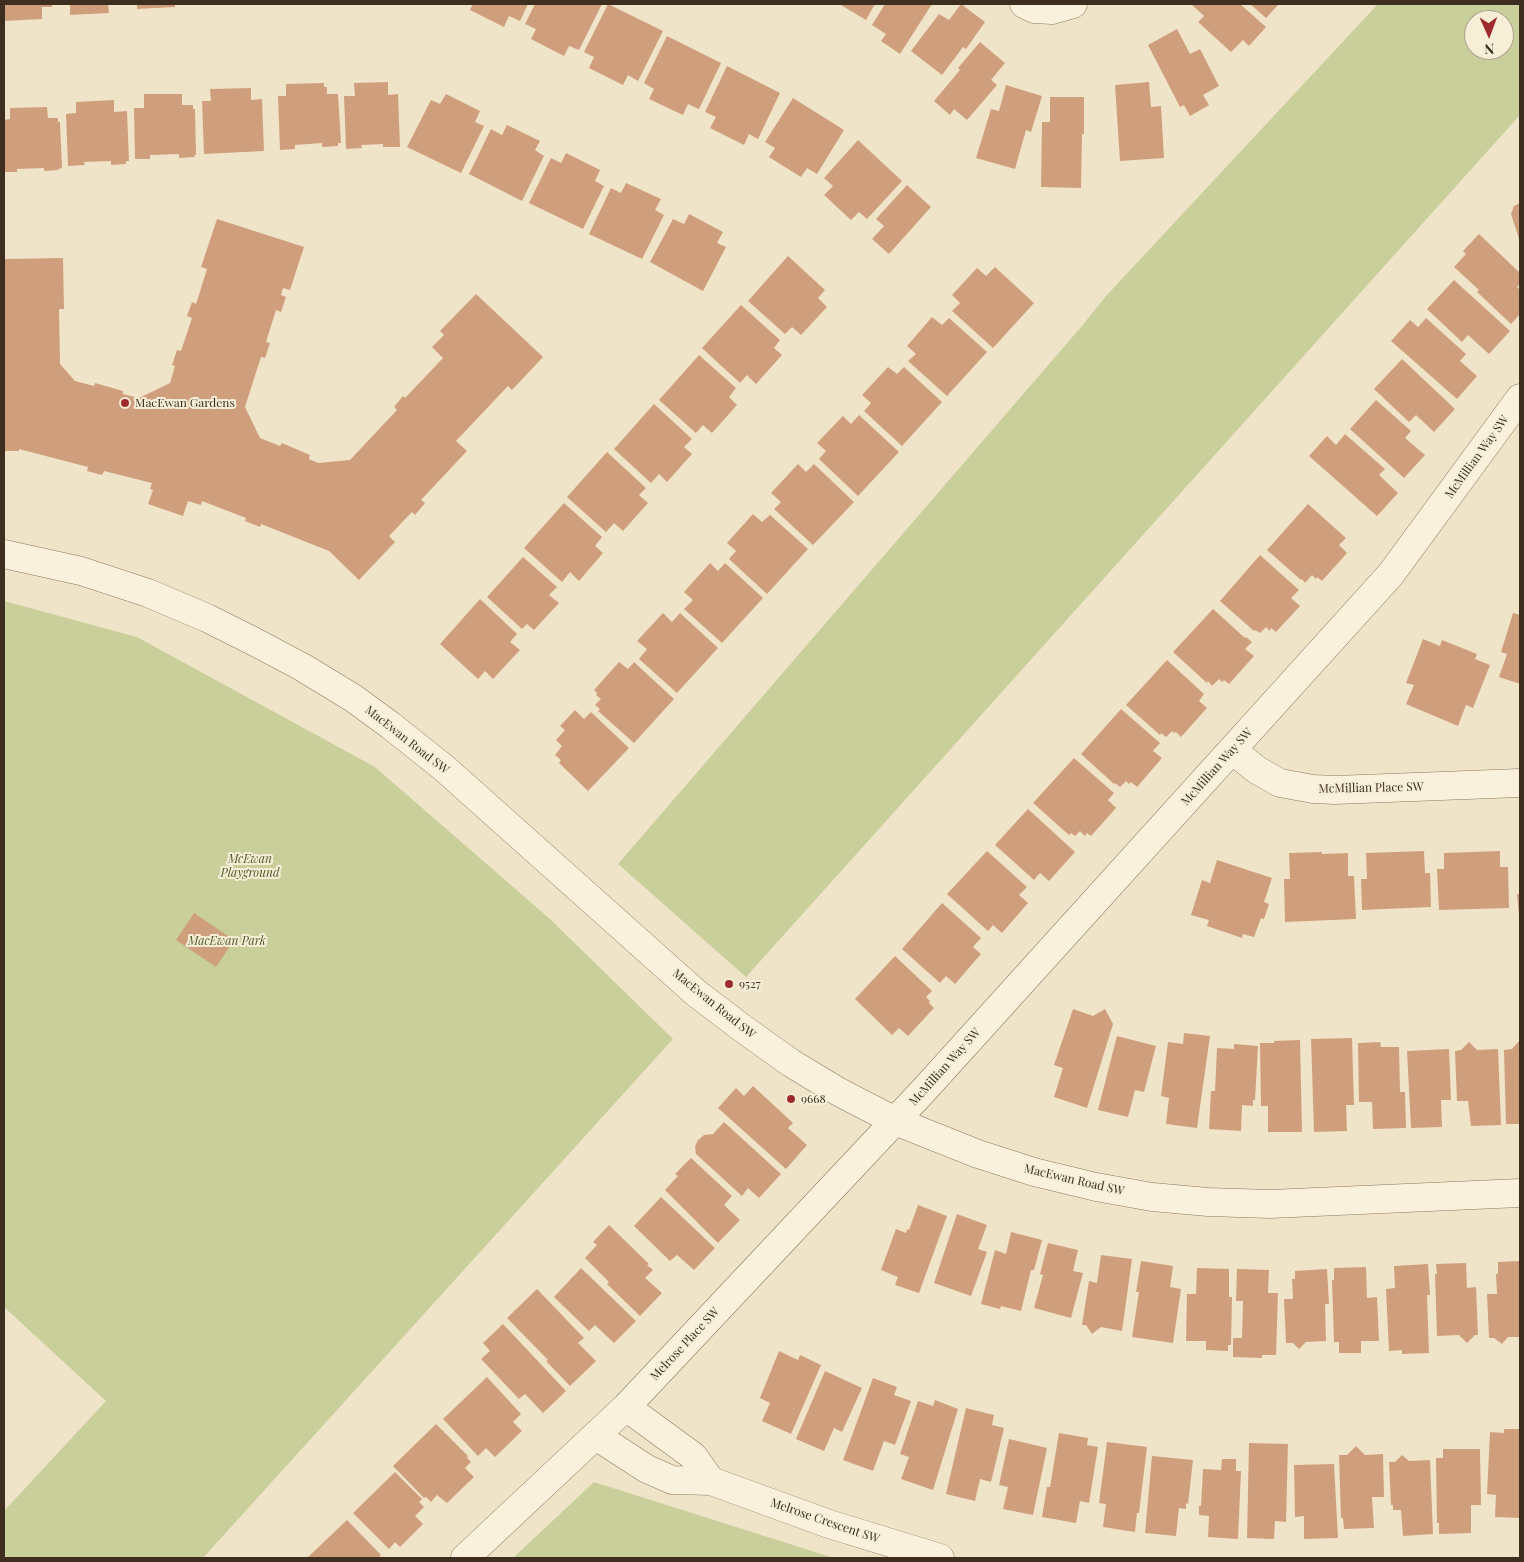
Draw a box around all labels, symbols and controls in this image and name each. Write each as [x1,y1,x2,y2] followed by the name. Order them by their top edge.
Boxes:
[1464,10,1514,60] north arrow
[1484,40,1495,59] text: N
[135,396,235,410] place label: MacEwan Gardens
[119,397,131,409] marker: MacEwan Gardens
[1442,413,1512,501] street label: McMillian Way SW
[362,703,452,777] street label: MacEwan Road SW
[1178,725,1256,809] street label: McMillian Way SW
[1318,780,1424,796] street label: McMillian Place SW
[221,852,279,880] park label: McEwan Playground
[188,934,266,948] park label: MacEwan Park
[670,966,758,1042] street label: MacEwan Road SW
[739,977,761,991] place label: 9527
[723,978,735,990] marker: 9527
[906,1025,984,1109] street label: McMillian Way SW
[801,1092,826,1106] place label: 9668
[785,1093,797,1105] marker: 9668
[1022,1161,1126,1199] street label: MacEwan Road SW
[648,1305,722,1383] street label: Melrose Place SW
[769,1496,881,1546] street label: Melrose Crescent SW

